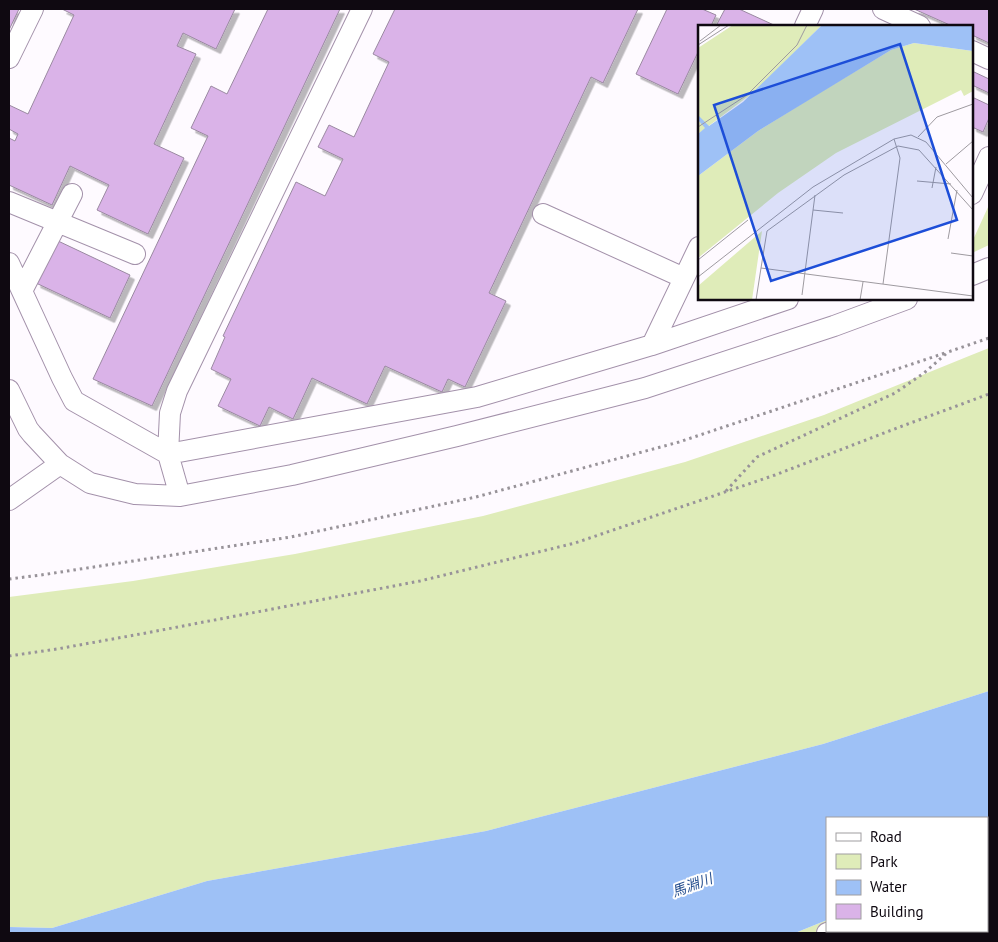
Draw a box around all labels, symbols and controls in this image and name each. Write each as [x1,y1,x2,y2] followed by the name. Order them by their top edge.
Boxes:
[698,25,973,300] inset map
[826,817,988,932] legend
[870,827,902,846] text: Road
[870,852,898,871] text: Park
[669,869,717,901] water label: 馬淵川
[870,877,907,896] text: Water
[870,902,924,921] text: Building

